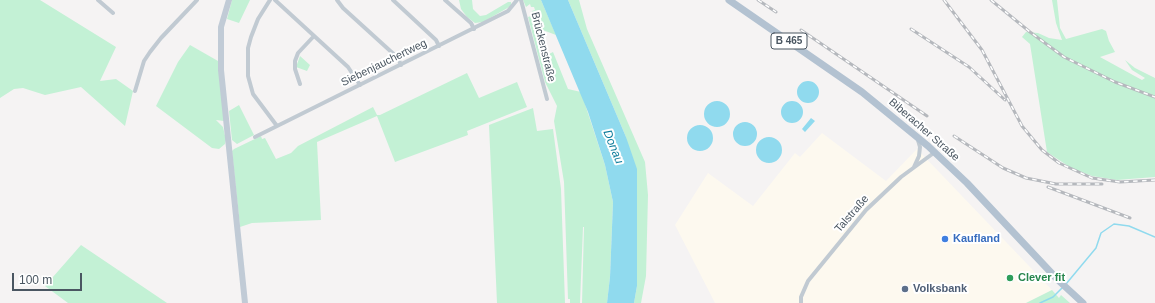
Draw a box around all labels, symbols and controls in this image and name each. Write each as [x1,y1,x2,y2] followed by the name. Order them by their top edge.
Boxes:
[528,11,558,83] street label: Brückenstraße
[771,33,807,49] road number: B 465
[339,37,429,89] street label: Siebenjauchertweg
[886,96,962,164] street label: Biberacher Straße
[600,128,626,166] water label: Donau
[832,193,872,235] street label: Talstraße
[953,232,1000,246] place label: Kaufland
[940,234,950,244] marker: Kaufland
[14,265,84,291] scale bar
[1018,271,1065,285] place label: Clever fit
[19,273,52,287] text: 100 m
[1005,273,1015,283] marker: Clever fit
[913,282,967,296] place label: Volksbank
[900,284,910,294] marker: Volksbank

